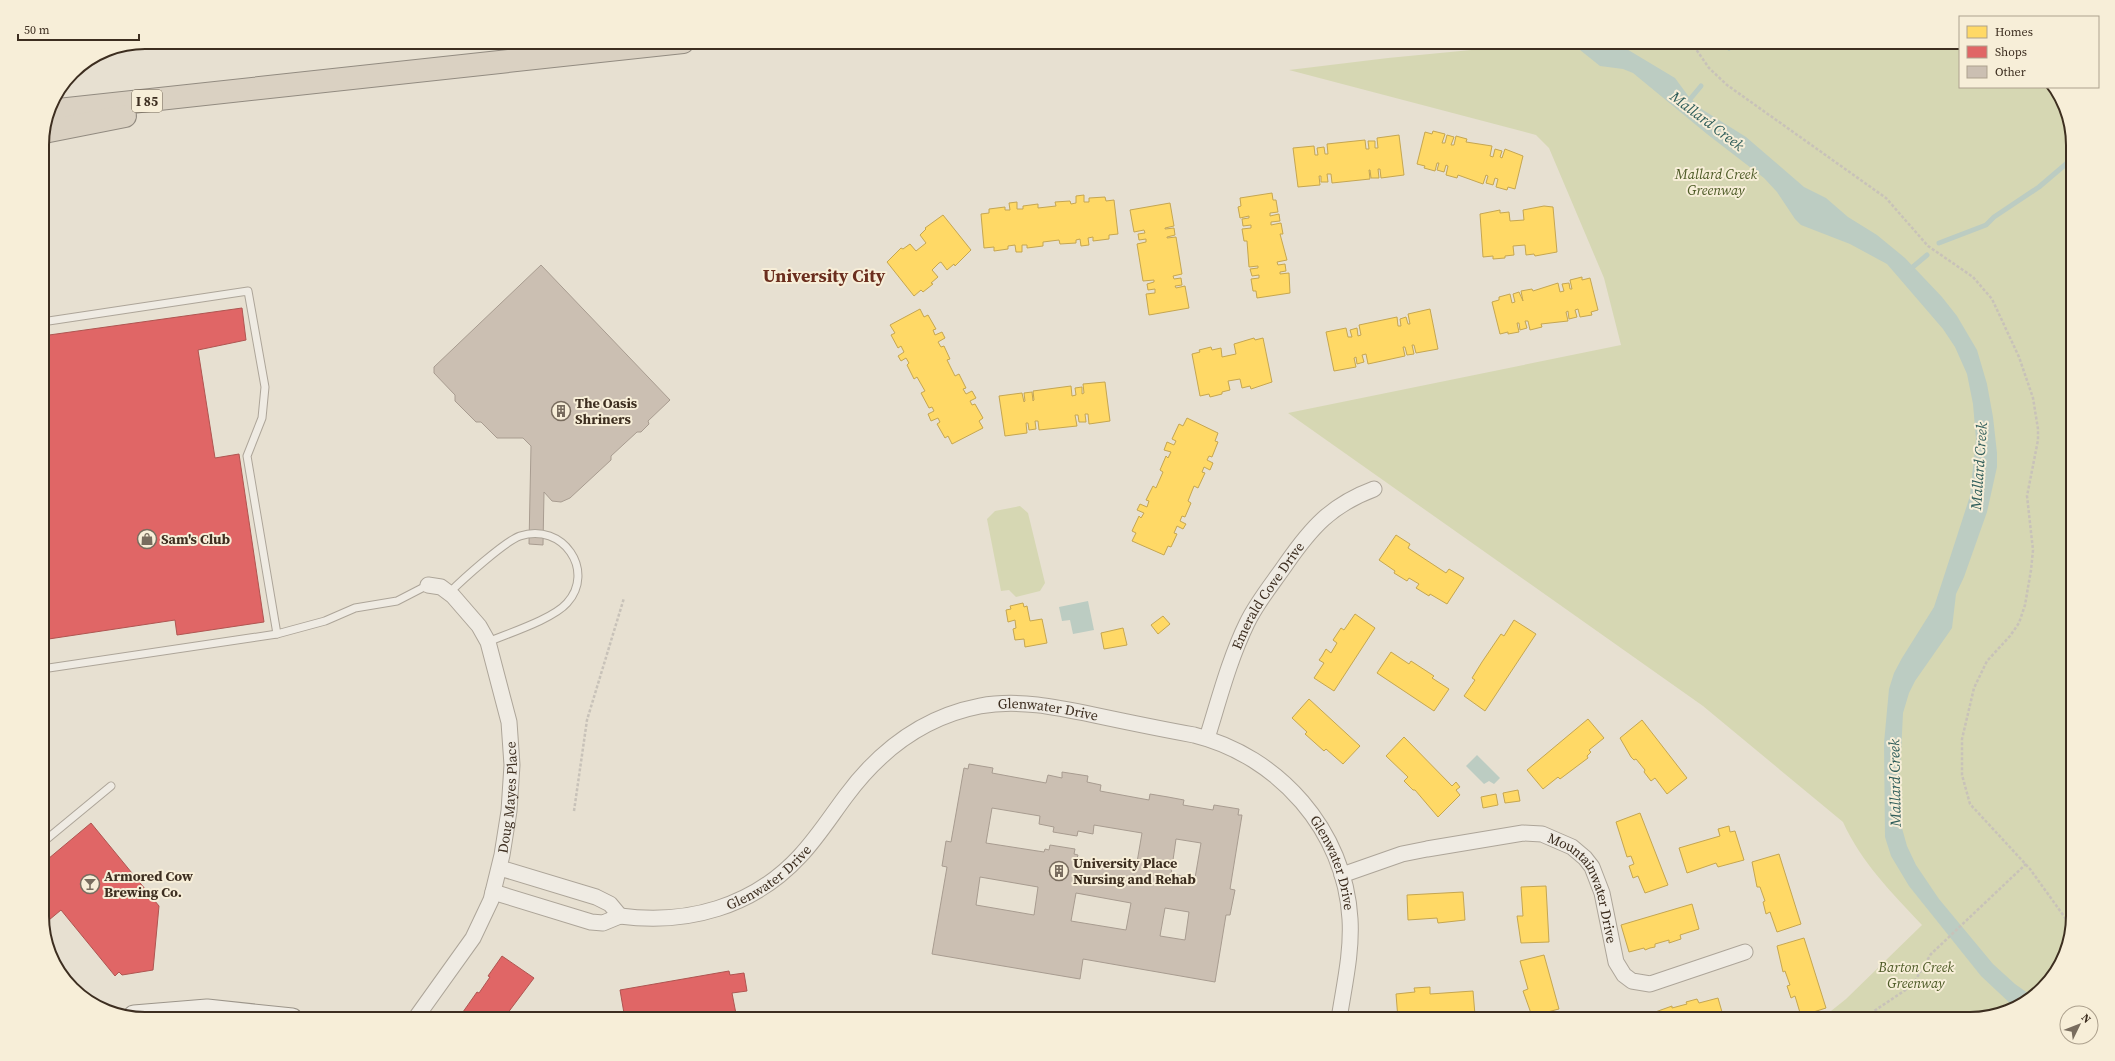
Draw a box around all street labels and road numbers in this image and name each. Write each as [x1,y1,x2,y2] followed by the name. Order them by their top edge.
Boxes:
[132,90,162,112] road number: I 85
[1227,537,1309,652] street label: Emerald Cove Drive
[997,693,1100,726] street label: Glenwater Drive
[492,741,522,855] street label: Doug Mayes Place
[1305,811,1359,912] street label: Glenwater Drive
[1545,828,1622,945] street label: Mountainwater Drive
[723,840,816,915] street label: Glenwater Drive

